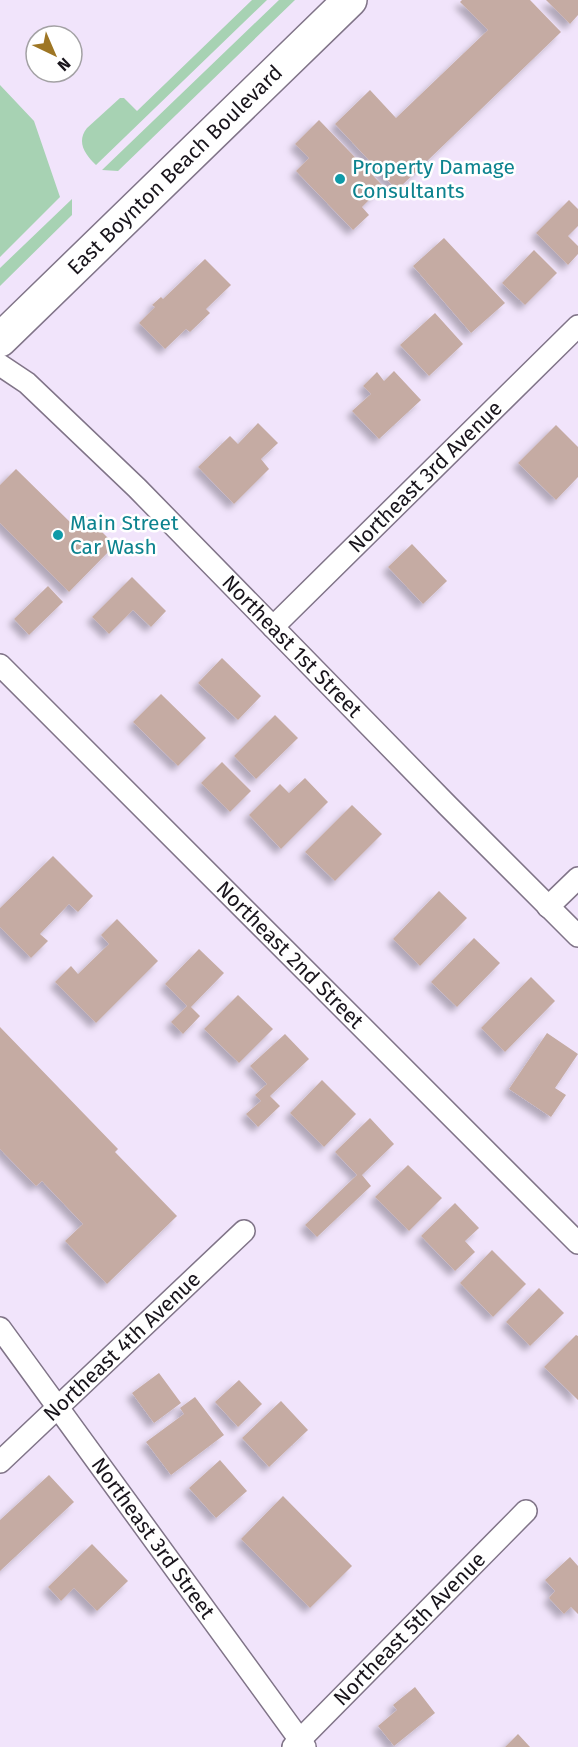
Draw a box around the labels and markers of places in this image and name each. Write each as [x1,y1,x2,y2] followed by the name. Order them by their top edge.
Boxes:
[352,154,515,204] place label: Property Damage Consultants
[333,172,347,186] marker: Property Damage Consultants
[70,510,179,560] place label: Main Street Car Wash
[51,528,65,542] marker: Main Street Car Wash

